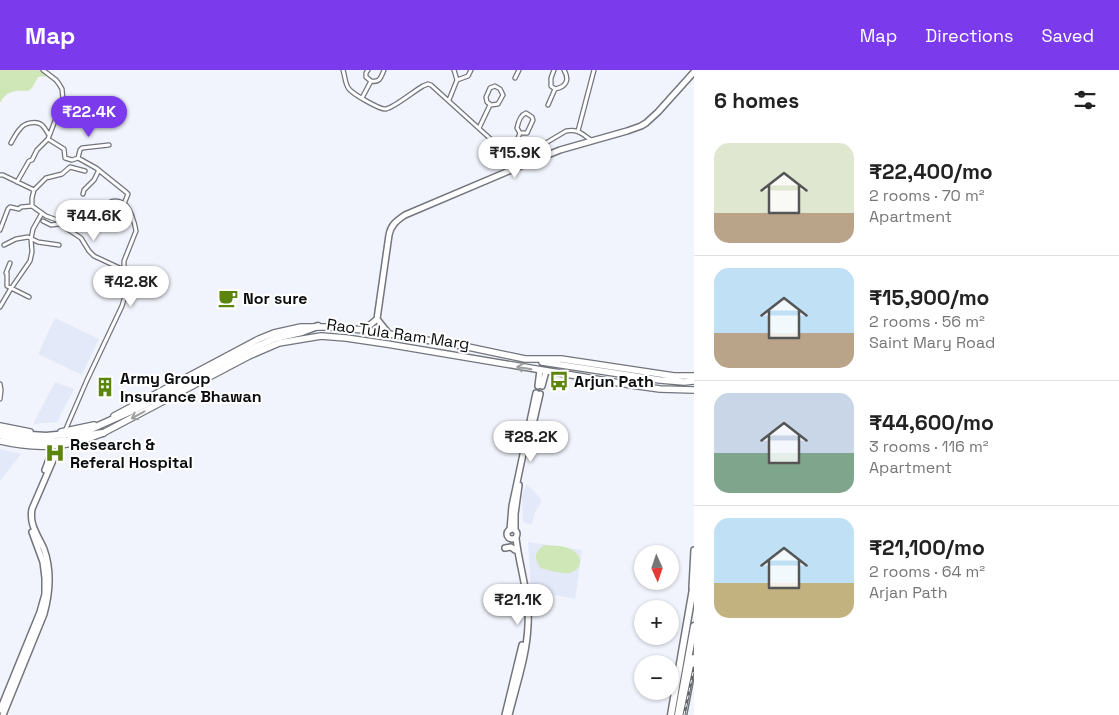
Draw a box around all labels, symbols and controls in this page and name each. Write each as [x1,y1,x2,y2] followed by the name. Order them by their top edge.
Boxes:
[25,20,75,51] text: Map
[860,24,897,47] text: Map
[925,24,1014,47] text: Directions
[1042,24,1094,47] text: Saved
[1071,86,1099,114] icon: filters
[714,87,799,114] text: 6 homes
[48,96,130,138] pin: ₹22.4K
[62,101,116,122] text: ₹22.4K
[474,136,556,179] pin: ₹15.9K
[489,142,541,163] text: ₹15.9K
[869,158,993,185] text: ₹22,400/mo
[754,163,814,223] icon: home
[869,185,985,206] text: 2 rooms · 70 m²
[53,200,135,242] pin: ₹44.6K
[67,205,121,226] text: ₹44.6K
[869,206,952,227] text: Apartment
[90,266,172,308] pin: ₹42.8K
[104,271,158,292] text: ₹42.8K
[869,284,989,311] text: ₹15,900/mo
[217,287,239,309] cafe icon: Nor sure
[243,288,307,309] place label: Nor sure
[754,288,814,348] icon: home
[869,311,985,332] text: 2 rooms · 56 m²
[325,314,471,354] street label: Rao Tula Ram Marg
[869,332,995,353] text: Saint Mary Road
[517,362,533,372] one-way arrow
[120,368,262,407] place label: Army Group Insurance Bhawan
[548,370,570,392] bus stop icon: Arjun Path
[574,371,654,392] place label: Arjun Path
[94,376,116,398] building icon: Army Group Insurance Bhawan
[869,409,994,436] text: ₹44,600/mo
[130,410,145,420] one-way arrow
[754,413,814,473] icon: home
[490,420,572,463] pin: ₹28.2K
[504,426,558,447] text: ₹28.2K
[70,434,193,473] place label: Research & Referal Hospital
[869,436,989,457] text: 3 rooms · 116 m²
[44,442,66,464] hospital icon: Research & Referal Hospital
[869,457,952,478] text: Apartment
[869,534,985,561] text: ₹21,100/mo
[754,538,814,598] icon: home
[634,545,679,590] north arrow
[634,545,679,700] map controls
[869,561,985,582] text: 2 rooms · 64 m²
[869,582,947,603] text: Arjan Path
[477,584,559,626] pin: ₹21.1K
[494,589,542,610] text: ₹21.1K
[634,600,679,645] button: +
[634,655,679,700] button: −

